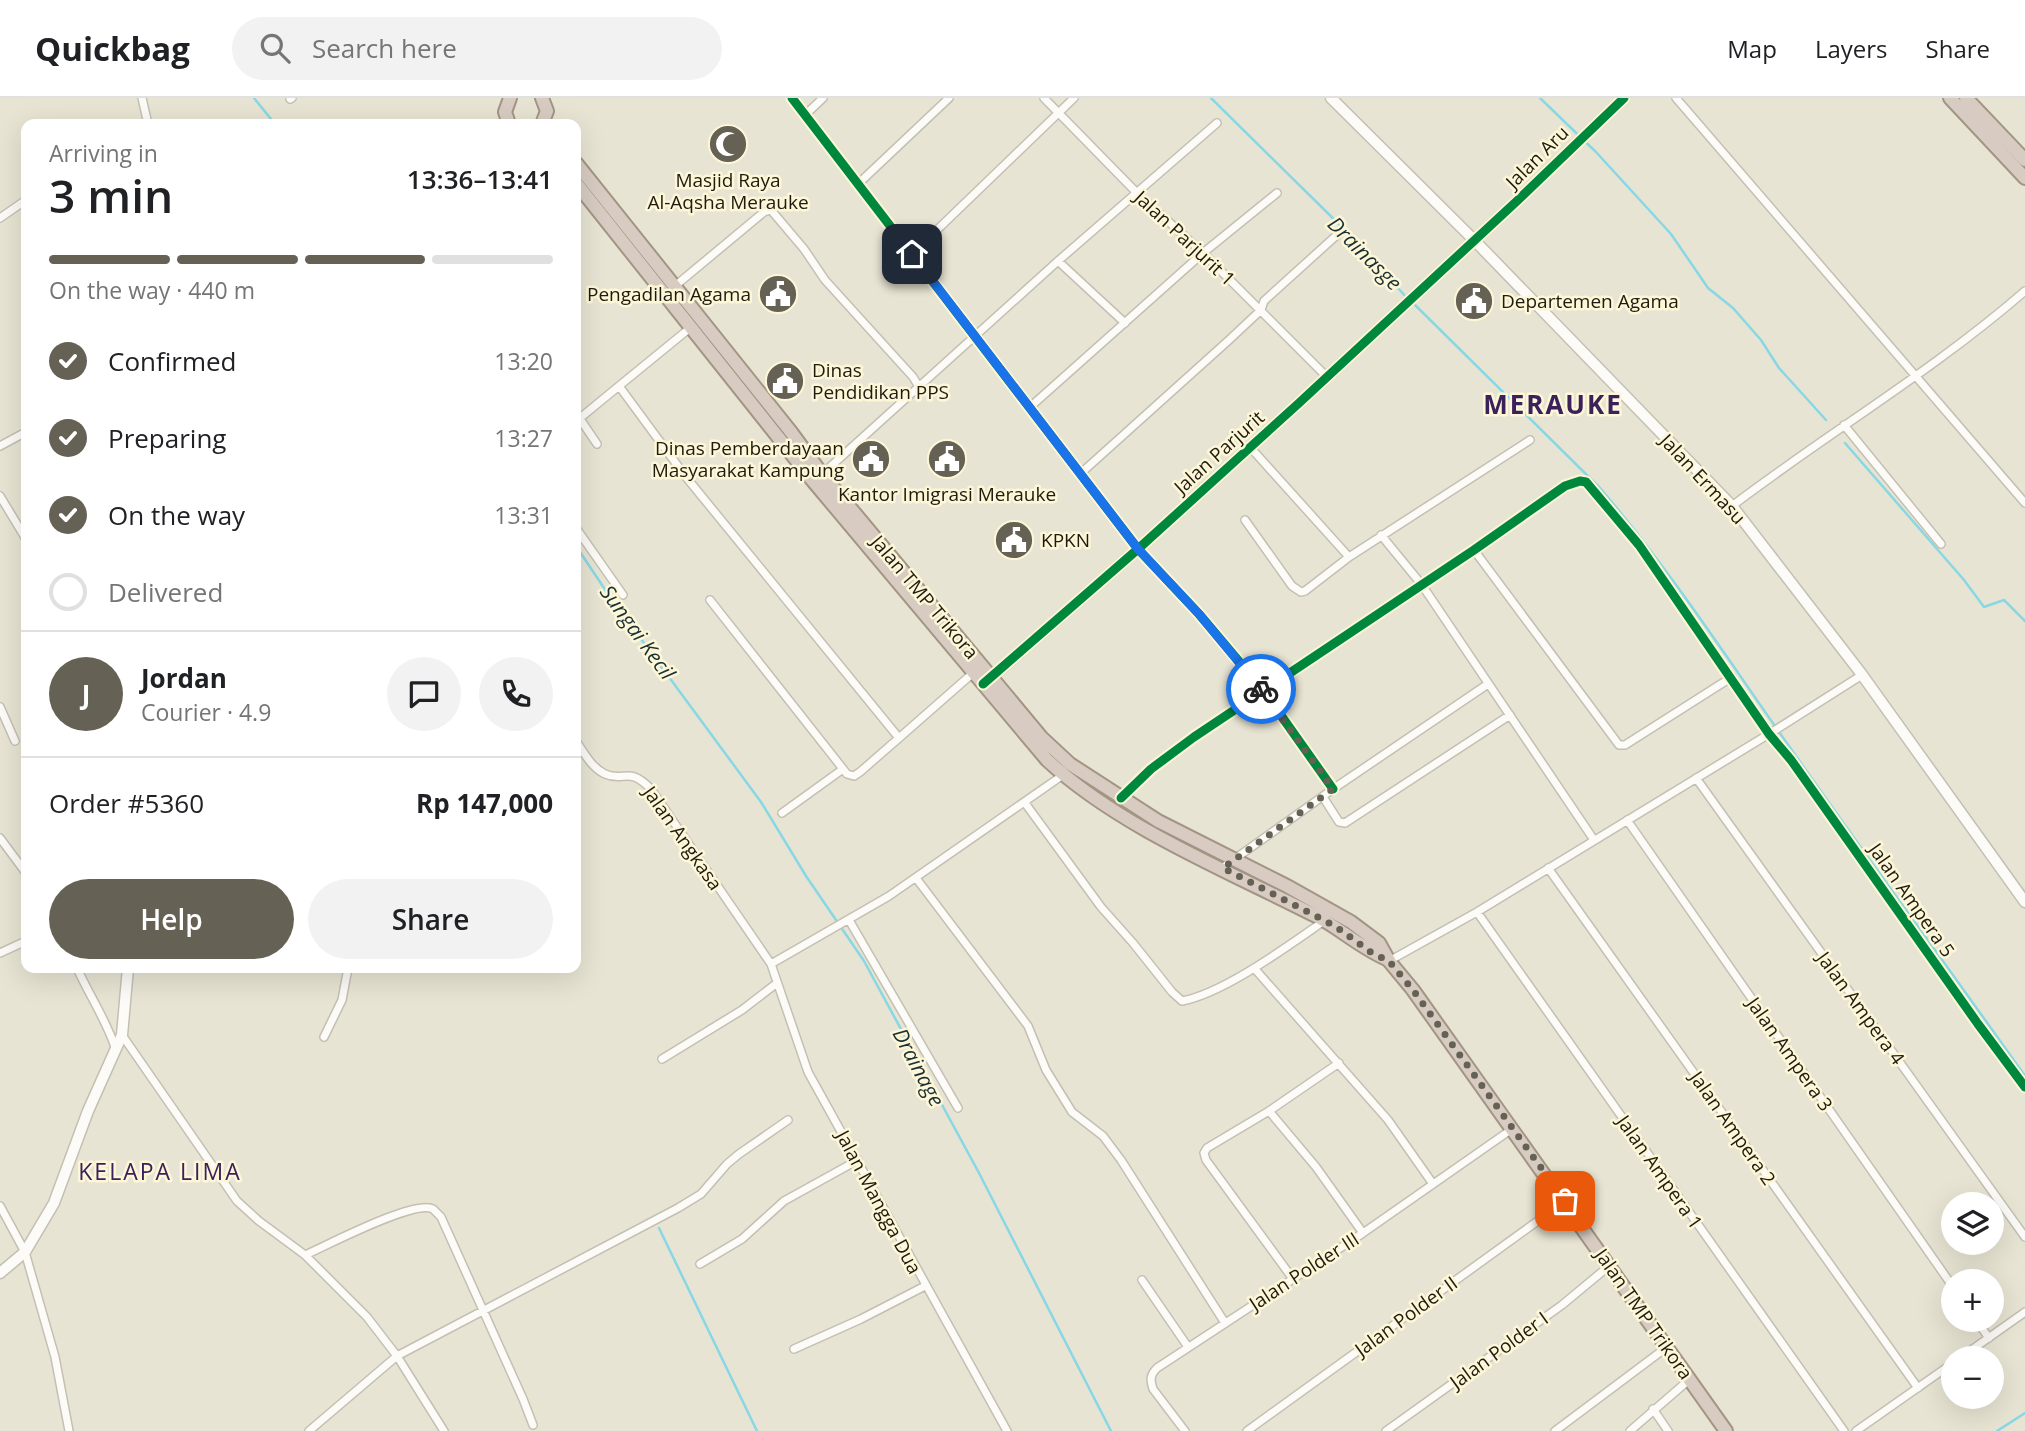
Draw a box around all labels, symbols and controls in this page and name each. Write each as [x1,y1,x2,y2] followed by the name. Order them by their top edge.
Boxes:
[232,17,722,80] search box
[35,26,190,71] text: Quickbag
[256,29,294,67] icon: search
[312,30,457,66] text: Search here
[1727,32,1777,65] text: Map
[1815,32,1888,65] text: Layers
[1926,32,1990,65] text: Share
[1498,120,1574,196] street label: Jalan Aru
[707,123,749,165] mosque icon: Masjid Raya Al-Aqsha Merauke
[49,137,158,169] text: Arriving in
[407,161,553,197] text: 13:36–13:41
[49,164,173,226] text: 3 min
[647,167,809,215] place label: Masjid Raya Al-Aqsha Merauke
[1128,183,1241,291] street label: Jalan Parjurit 1
[1322,210,1408,296] water label: Drainasge
[882,224,942,284] pin
[893,235,931,273] icon: home
[757,273,799,315] public building icon: Pengadilan Agama
[49,274,255,306] text: On the way · 440 m
[1453,280,1495,322] public building icon: Departemen Agama
[587,281,751,307] place label: Pengadilan Agama
[1501,288,1679,314] place label: Departemen Agama
[49,342,87,380] icon: check
[108,343,236,379] text: Confirmed
[494,345,553,377] text: 13:20
[812,357,949,405] place label: Dinas Pendidikan PPS
[764,360,806,402] public building icon: Dinas Pendidikan PPS
[1483,386,1623,422] district label: MERAUKE
[1167,404,1270,501] street label: Jalan Parjurit
[49,419,87,457] icon: check
[108,420,226,456] text: Preparing
[494,422,553,454] text: 13:27
[1653,427,1752,530] street label: Jalan Ermasu
[652,435,844,483] place label: Dinas Pemberdayaan Masyarakat Kampung
[850,438,892,480] public building icon: Dinas Pemberdayaan Masyarakat Kampung
[926,438,968,480] public building icon: Kantor Imigrasi Merauke
[838,481,1056,507] place label: Kantor Imigrasi Merauke
[49,496,87,534] icon: check
[108,497,245,533] text: On the way
[494,499,553,531] text: 13:31
[993,519,1035,561] public building icon: KPKN
[1041,527,1090,553] place label: KPKN
[864,528,985,664] street label: Jalan TMP Trikora
[108,574,223,610] text: Delivered
[594,579,682,686] water label: Sungai Kecil
[1226,654,1296,724] courier
[387,657,461,731] button: chat
[479,657,553,731] button: phone
[141,660,227,696] text: Jordan
[1242,670,1280,708] icon: bike
[82,676,90,712] text: J
[141,696,271,728] text: Courier · 4.9
[636,779,729,895] street label: Jalan Angkasa
[49,785,204,821] text: Order #5360
[416,785,553,821] text: Rp 147,000
[1862,836,1961,962] street label: Jalan Ampera 5
[49,879,294,959] button: Help
[308,879,553,959] button: Share
[1810,945,1911,1070] street label: Jalan Ampera 4
[1740,990,1839,1116] street label: Jalan Ampera 3
[887,1023,951,1111] water label: Drainage
[1683,1064,1782,1190] street label: Jalan Ampera 2
[1610,1108,1709,1234] street label: Jalan Ampera 1
[829,1124,928,1278] street label: Jalan Mangga Dua
[78,1155,242,1187] district label: KELAPA LIMA
[1535,1171,1595,1231] pin
[1546,1182,1584,1220] icon: bag
[1941,1192,2004,1409] map controls
[1941,1192,2004,1255] button: layers
[1242,1226,1364,1317] street label: Jalan Polder III
[1588,1242,1699,1385] street label: Jalan TMP Trikora
[1941,1269,2004,1332] button: +
[1348,1270,1463,1363] street label: Jalan Polder II
[1443,1306,1553,1396] street label: Jalan Polder I
[1941,1346,2004,1409] button: −

